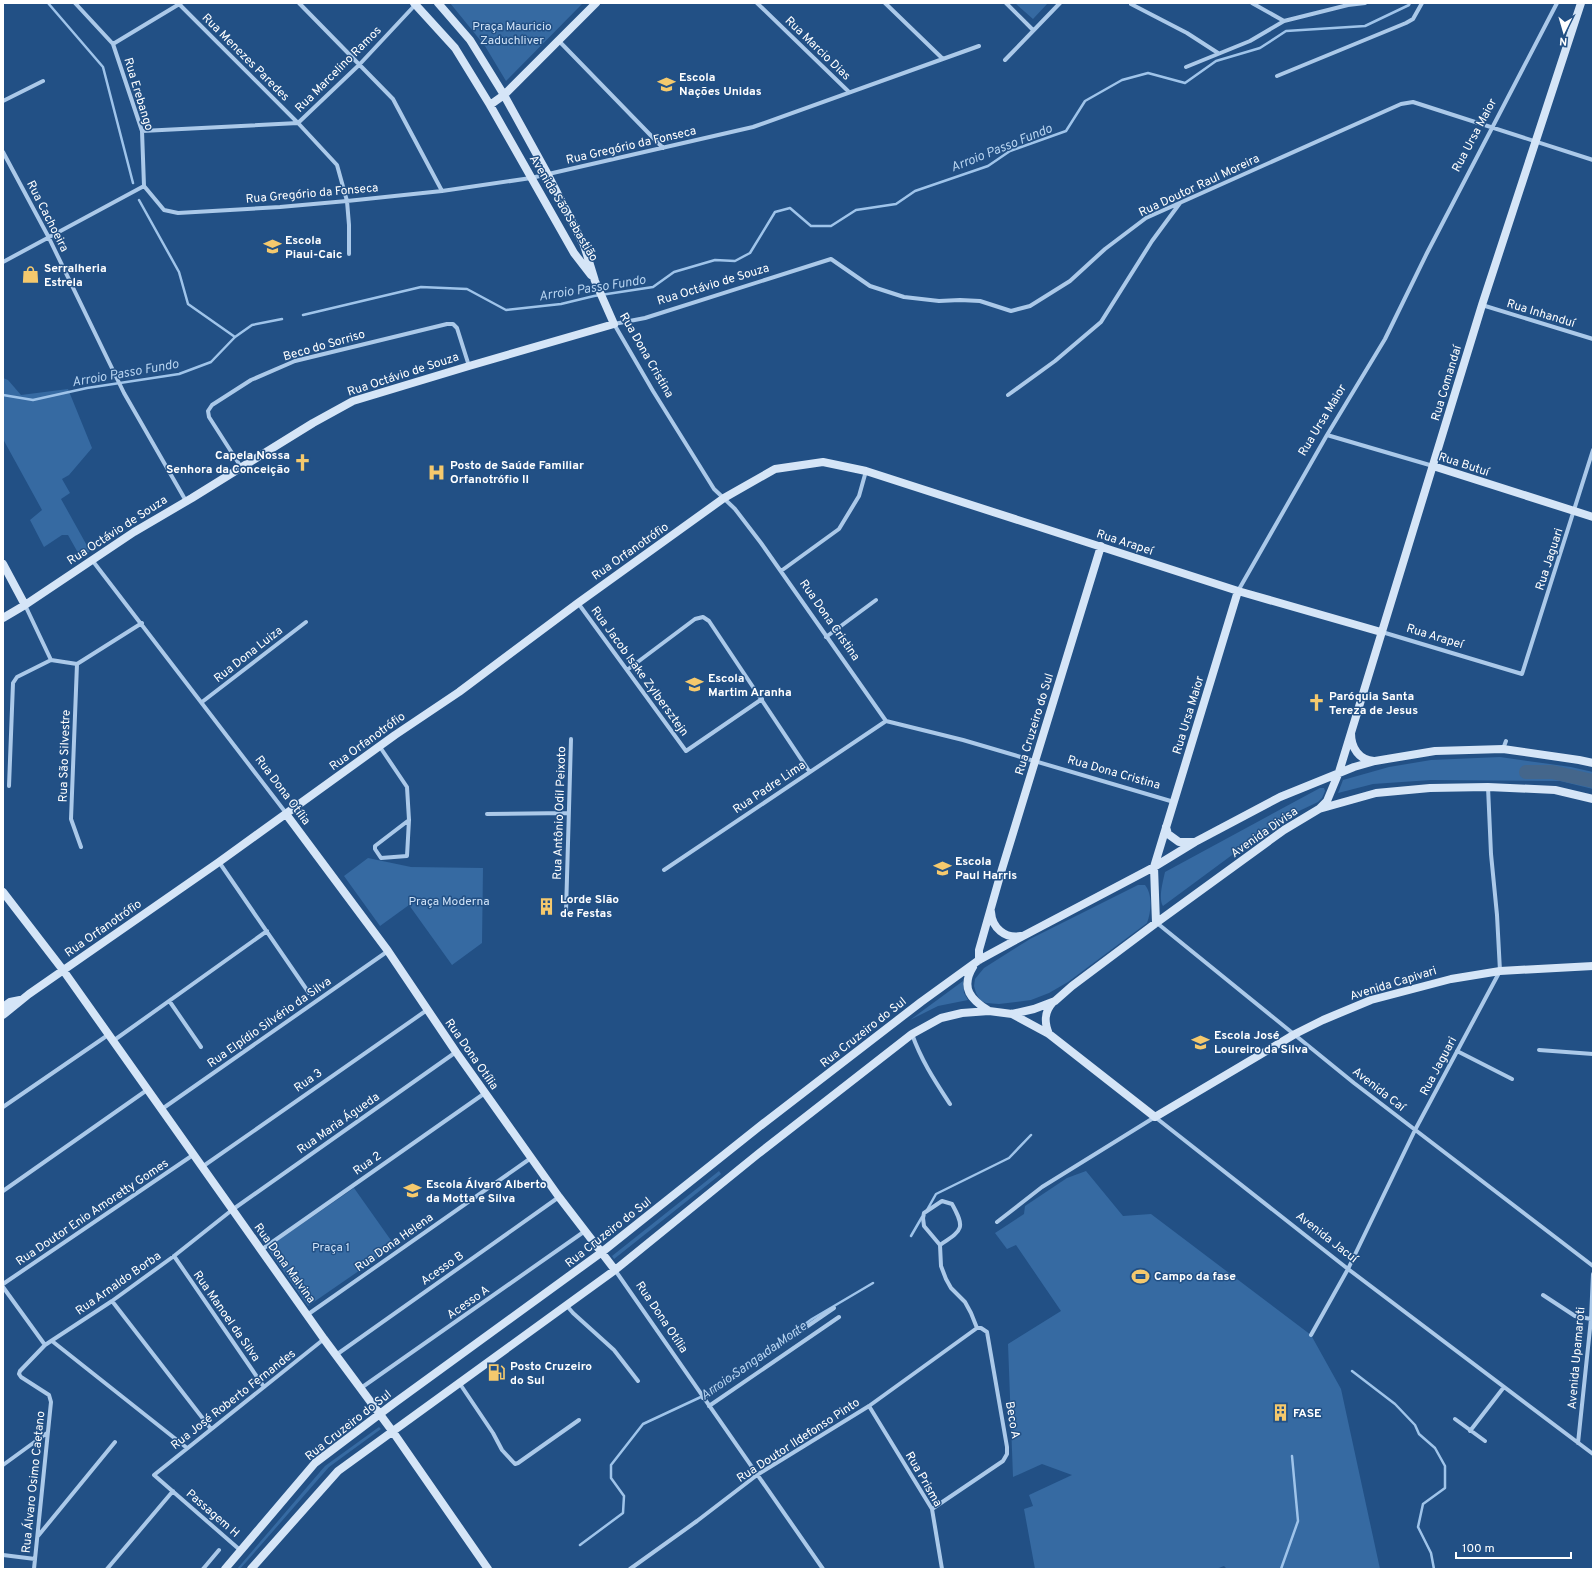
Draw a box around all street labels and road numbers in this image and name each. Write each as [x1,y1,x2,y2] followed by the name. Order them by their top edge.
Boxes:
[198,10,293,105] street label: Rua Menezes Paredes
[781,13,854,84] street label: Rua Marcio Dias
[292,23,385,116] street label: Rua Marcelino Ramos
[119,56,157,133] street label: Rua Erebango
[1449,96,1501,175] street label: Rua Ursa Maior
[565,123,698,169] street label: Rua Gregório da Fonseca
[1136,151,1262,221] street label: Rua Doutor Raul Moreira
[525,152,601,265] street label: Avenida São Sebastião
[22,178,72,255] street label: Rua Cachoeira
[245,180,379,208] street label: Rua Gregório da Fonseca
[655,260,771,310] street label: Rua Octávio de Souza
[1505,296,1578,332] street label: Rua Inhanduí
[615,310,677,401] street label: Rua Dona Cristina
[281,327,367,365] street label: Beco do Sorriso
[1428,343,1466,423] street label: Rua Comandaí
[345,349,461,401] street label: Rua Octávio de Souza
[1295,381,1351,459] street label: Rua Ursa Maior
[1436,449,1492,481] street label: Rua Butuí
[64,492,171,569] street label: Rua Octávio de Souza
[589,519,672,584] street label: Rua Orfanotrófio
[1094,526,1156,560] street label: Rua Arapeí
[1532,526,1568,592] street label: Rua Jaguari
[795,577,863,664] street label: Rua Dona Cristina
[587,603,692,740] street label: Rua Jacob Isake Zylbersztejn
[1404,621,1466,653] street label: Rua Arapeí
[211,623,286,687] street label: Rua Dona Luiza
[1012,671,1058,777] street label: Rua Cruzeiro do Sul
[1169,674,1209,756] street label: Rua Ursa Maior
[55,709,75,803] street label: Rua São Silvestre
[326,709,409,775] street label: Rua Orfanotrófio
[550,746,570,880] street label: Rua Antônio Odil Peixoto
[1065,752,1162,794] street label: Rua Dona Cristina
[251,753,314,829] street label: Rua Dona Otília
[730,758,809,818] street label: Rua Padre Lima
[1228,804,1301,862] street label: Avenida Divisa
[62,896,145,961] street label: Rua Orfanotrófio
[1348,963,1439,1005] street label: Avenida Capivari
[204,974,335,1072] street label: Rua Elpídio Silvério da Silva
[817,994,910,1072] street label: Rua Cruzeiro do Sul
[441,1016,502,1093] street label: Rua Dona Otília
[1417,1034,1461,1099] street label: Rua Jaguari
[1349,1064,1409,1116] street label: Avenida Caí
[291,1065,326,1096] street label: Rua 3
[294,1089,383,1158] street label: Rua Maria Águeda
[350,1148,385,1179] street label: Rua 2
[13,1156,172,1270] street label: Rua Doutor Enio Amoretty Gomes
[562,1194,655,1272] street label: Rua Cruzeiro do Sul
[1292,1209,1361,1268] street label: Avenida Jacuí
[352,1210,437,1276] street label: Rua Dona Helena
[250,1220,319,1307] street label: Rua Dona Malvina
[73,1248,165,1319] street label: Rua Arnaldo Borba
[418,1248,467,1289] street label: Acesso B
[189,1268,263,1365] street label: Rua Manoel da Silva
[631,1279,691,1357] street label: Rua Dona Otília
[444,1282,493,1323] street label: Acesso A
[1565,1306,1589,1410] street label: Avenida Upamaroti
[168,1346,299,1454] street label: Rua José Roberto Fernandes
[302,1387,395,1465] street label: Rua Cruzeiro do Sul
[734,1395,863,1487] street label: Rua Doutor Ildefonso Pinto
[1001,1400,1023,1440] street label: Beco A
[19,1410,49,1554] street label: Rua Álvaro Osimo Caetano
[901,1449,945,1510] street label: Rua Prisma
[182,1486,242,1541] street label: Passagem H

